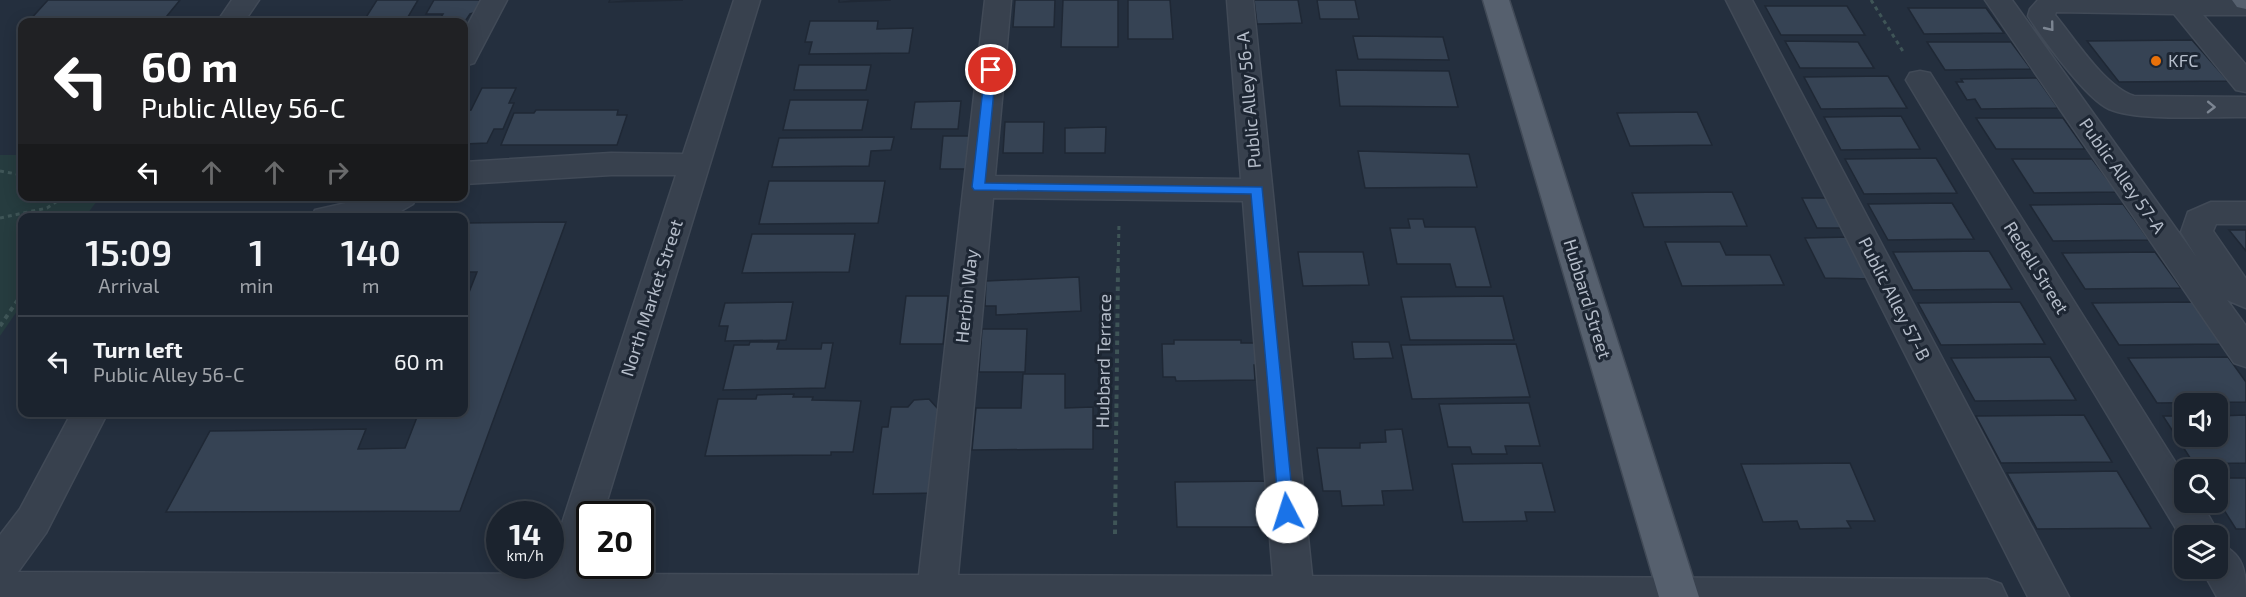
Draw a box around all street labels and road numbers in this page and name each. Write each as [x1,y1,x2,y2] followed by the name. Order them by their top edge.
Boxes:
[1231,30,1265,169] street label: Public Alley 56-A
[2075,114,2171,238] street label: Public Alley 57-A
[615,216,687,379] street label: North Market Street
[2000,217,2074,318] street label: Redell Street
[1854,233,1935,364] street label: Public Alley 57-B
[1559,236,1617,361] street label: Hubbard Street
[950,247,982,344] street label: Herbin Way
[1091,294,1115,428] street label: Hubbard Terrace

